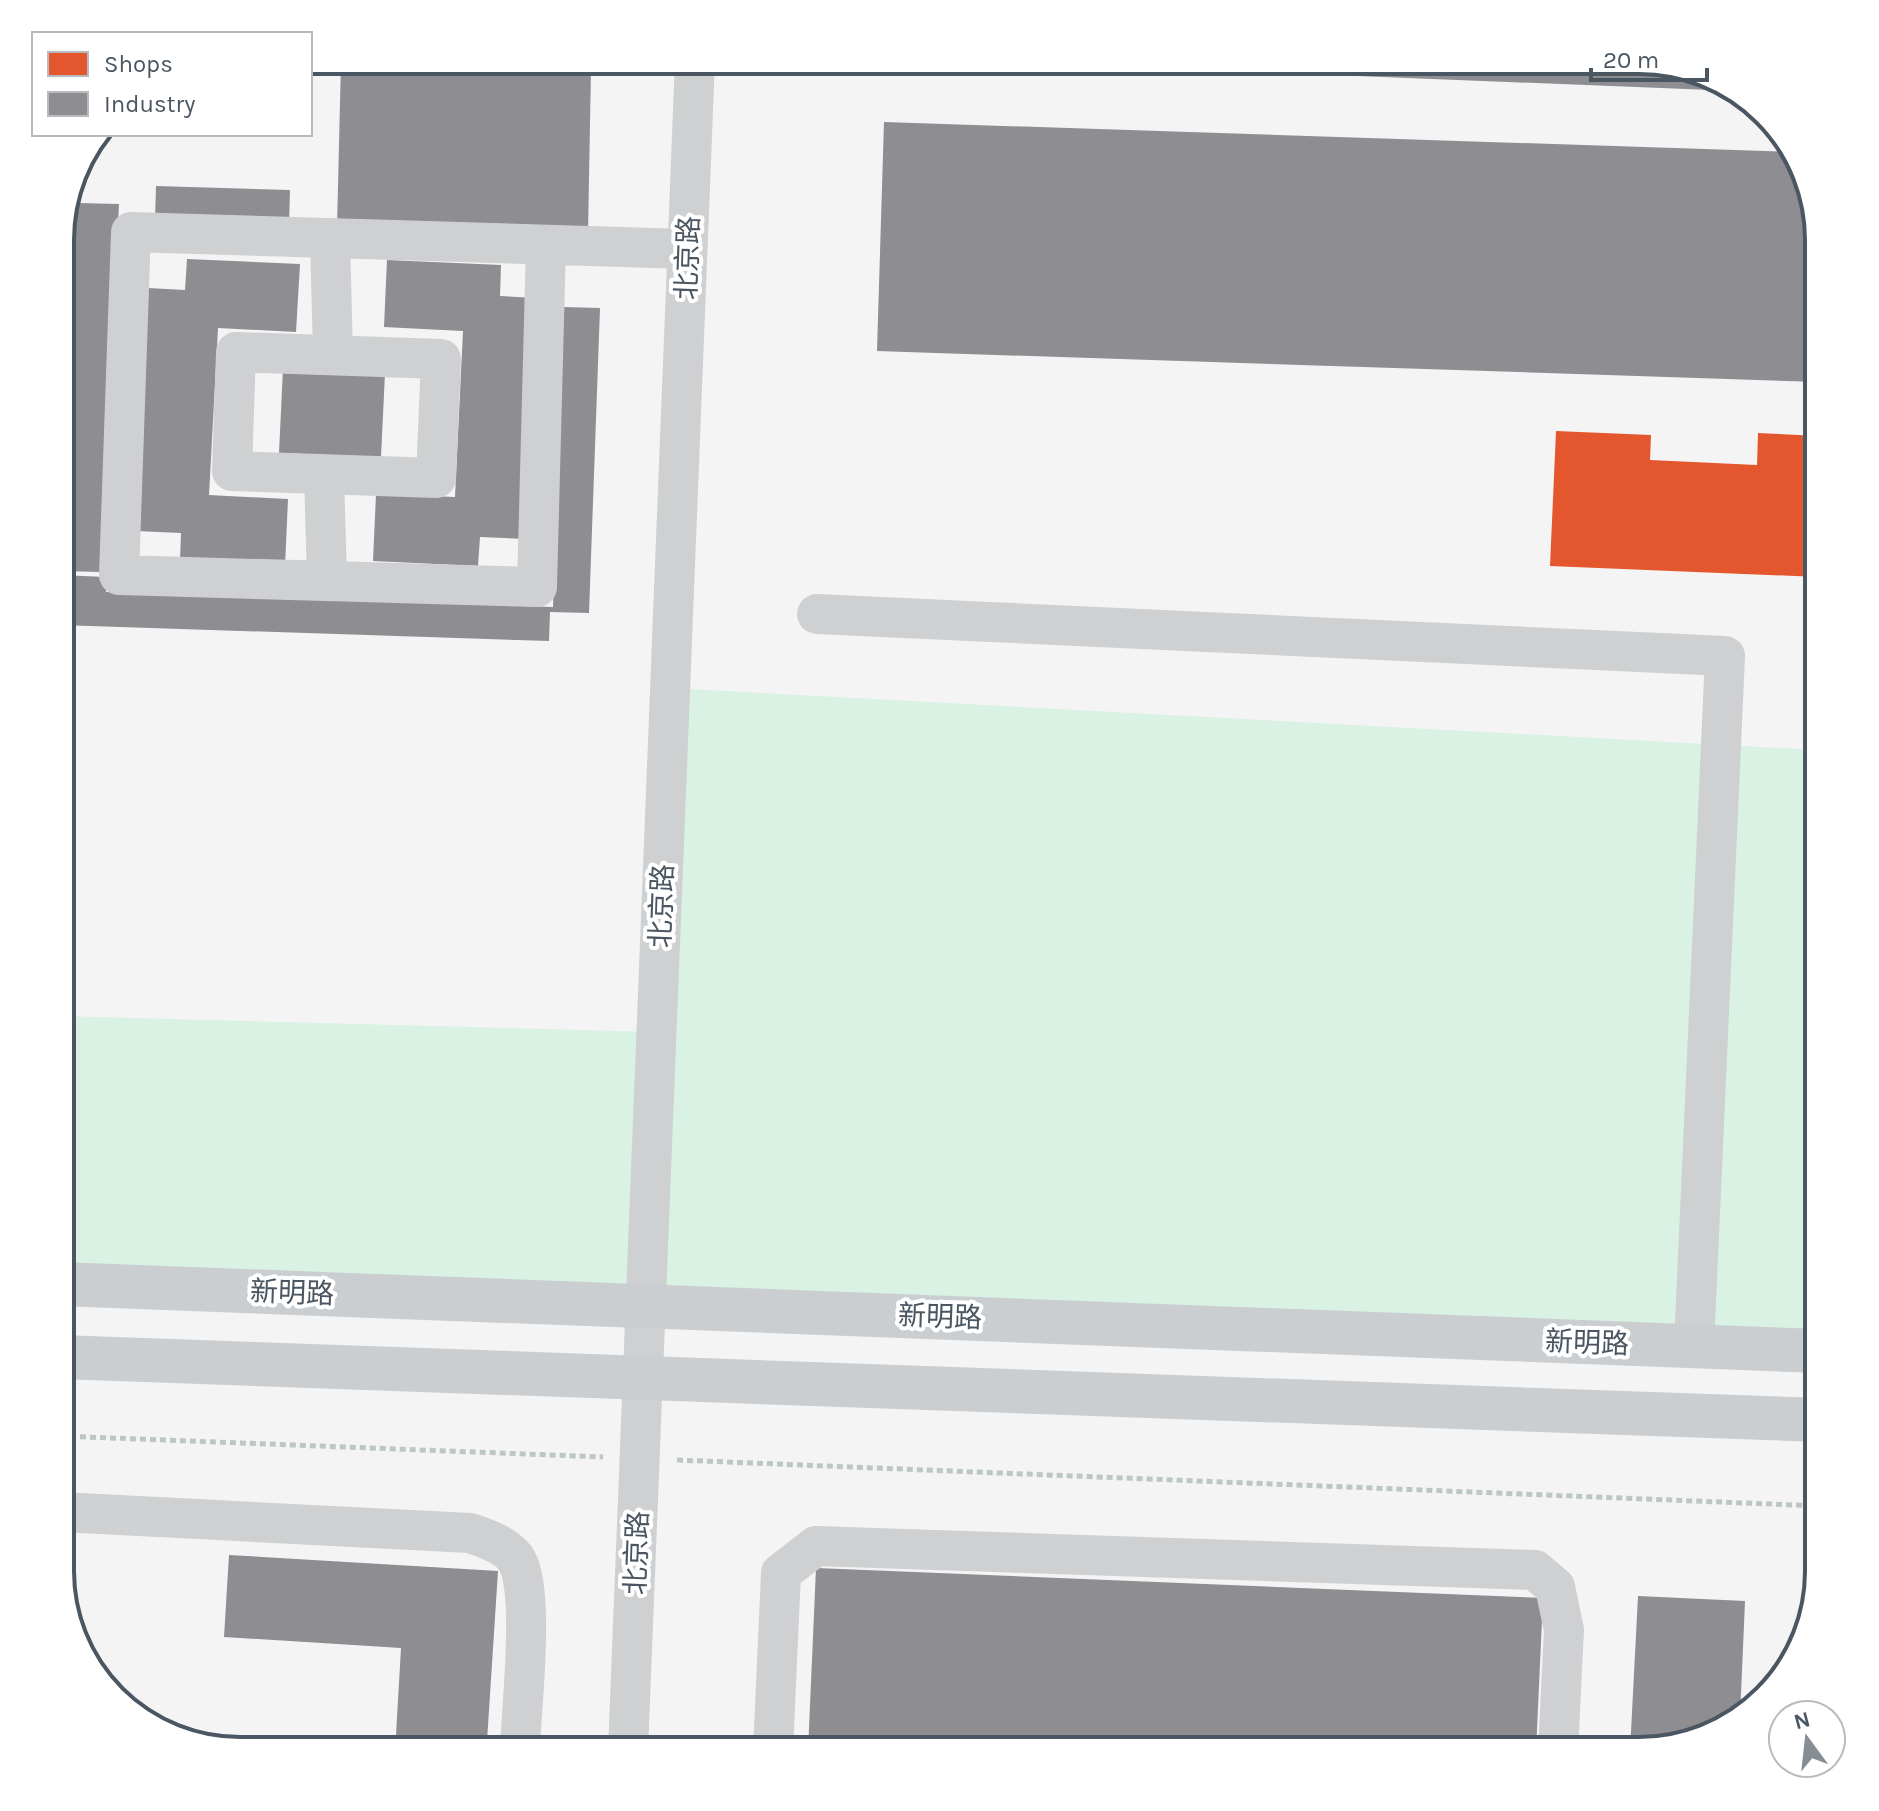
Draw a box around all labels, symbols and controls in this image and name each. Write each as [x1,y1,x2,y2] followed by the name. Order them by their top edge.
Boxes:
[32,32,312,136] legend
[1591,32,1707,82] scale bar
[1603,46,1659,74] text: 20 m
[104,50,173,78] text: Shops
[104,90,195,118] text: Industry
[670,215,705,301] street label: 北京路
[644,863,679,949] street label: 北京路
[249,1275,335,1310] street label: 新明路
[897,1299,983,1334] street label: 新明路
[1544,1325,1630,1360] street label: 新明路
[619,1510,654,1596] street label: 北京路
[1767,1699,1847,1779] north arrow
[1791,1706,1813,1735] text: N

